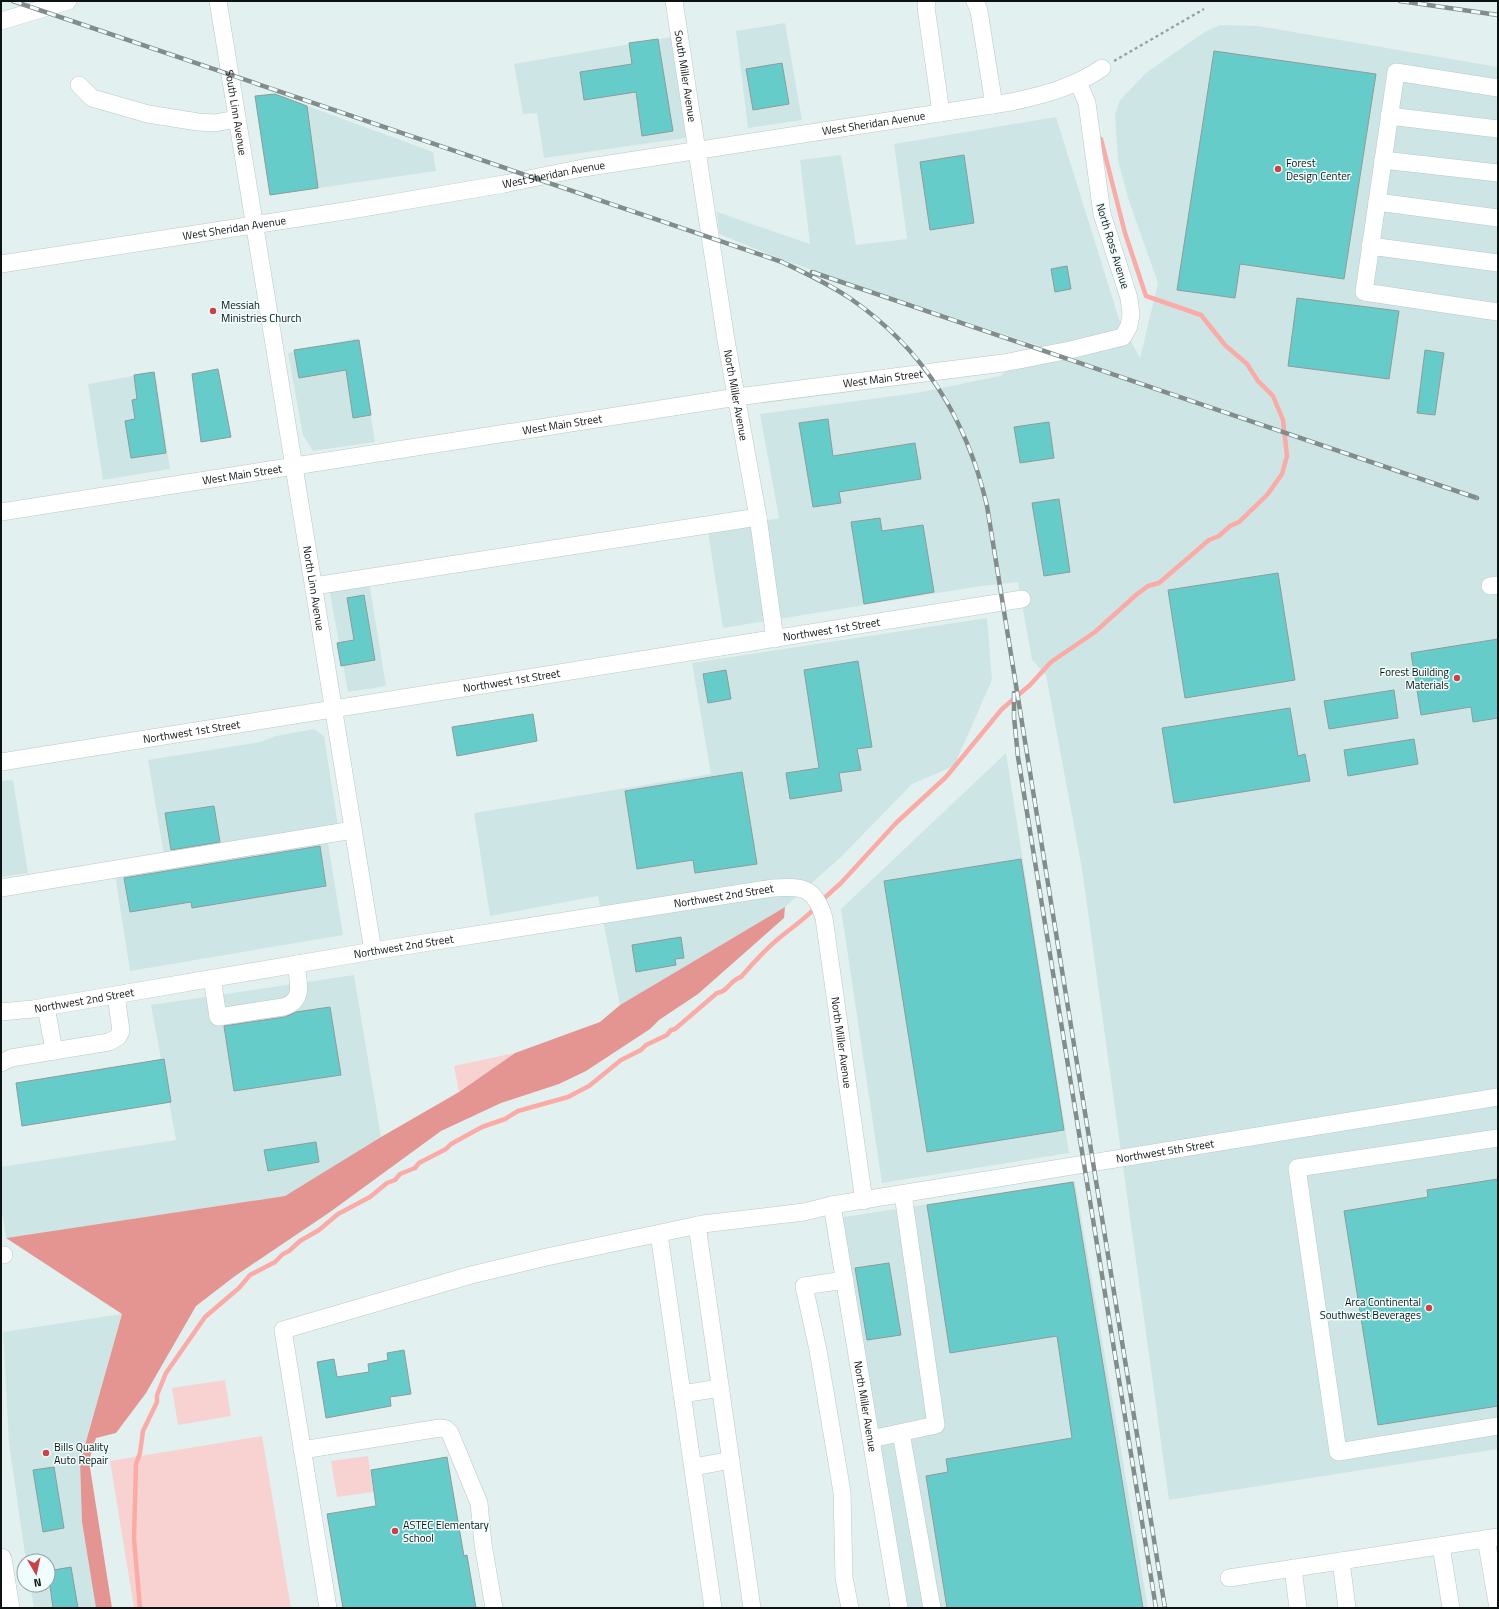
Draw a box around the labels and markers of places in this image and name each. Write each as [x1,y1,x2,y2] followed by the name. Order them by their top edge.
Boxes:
[1286,155,1351,184] place label: Forest Design Center
[1273,164,1283,174] marker: Forest Design Center
[221,297,301,326] place label: Messiah Ministries Church
[208,306,218,316] marker: Messiah Ministries Church
[1380,664,1449,693] place label: Forest Building Materials
[1452,673,1462,683] marker: Forest Building Materials
[1320,1294,1421,1323] place label: Arca Continental Southwest Beverages
[1424,1303,1434,1313] marker: Arca Continental Southwest Beverages
[54,1439,109,1468] place label: Bills Quality Auto Repair
[41,1448,51,1458] marker: Bills Quality Auto Repair
[403,1517,490,1546] place label: ASTEC Elementary School
[390,1526,400,1536] marker: ASTEC Elementary School

